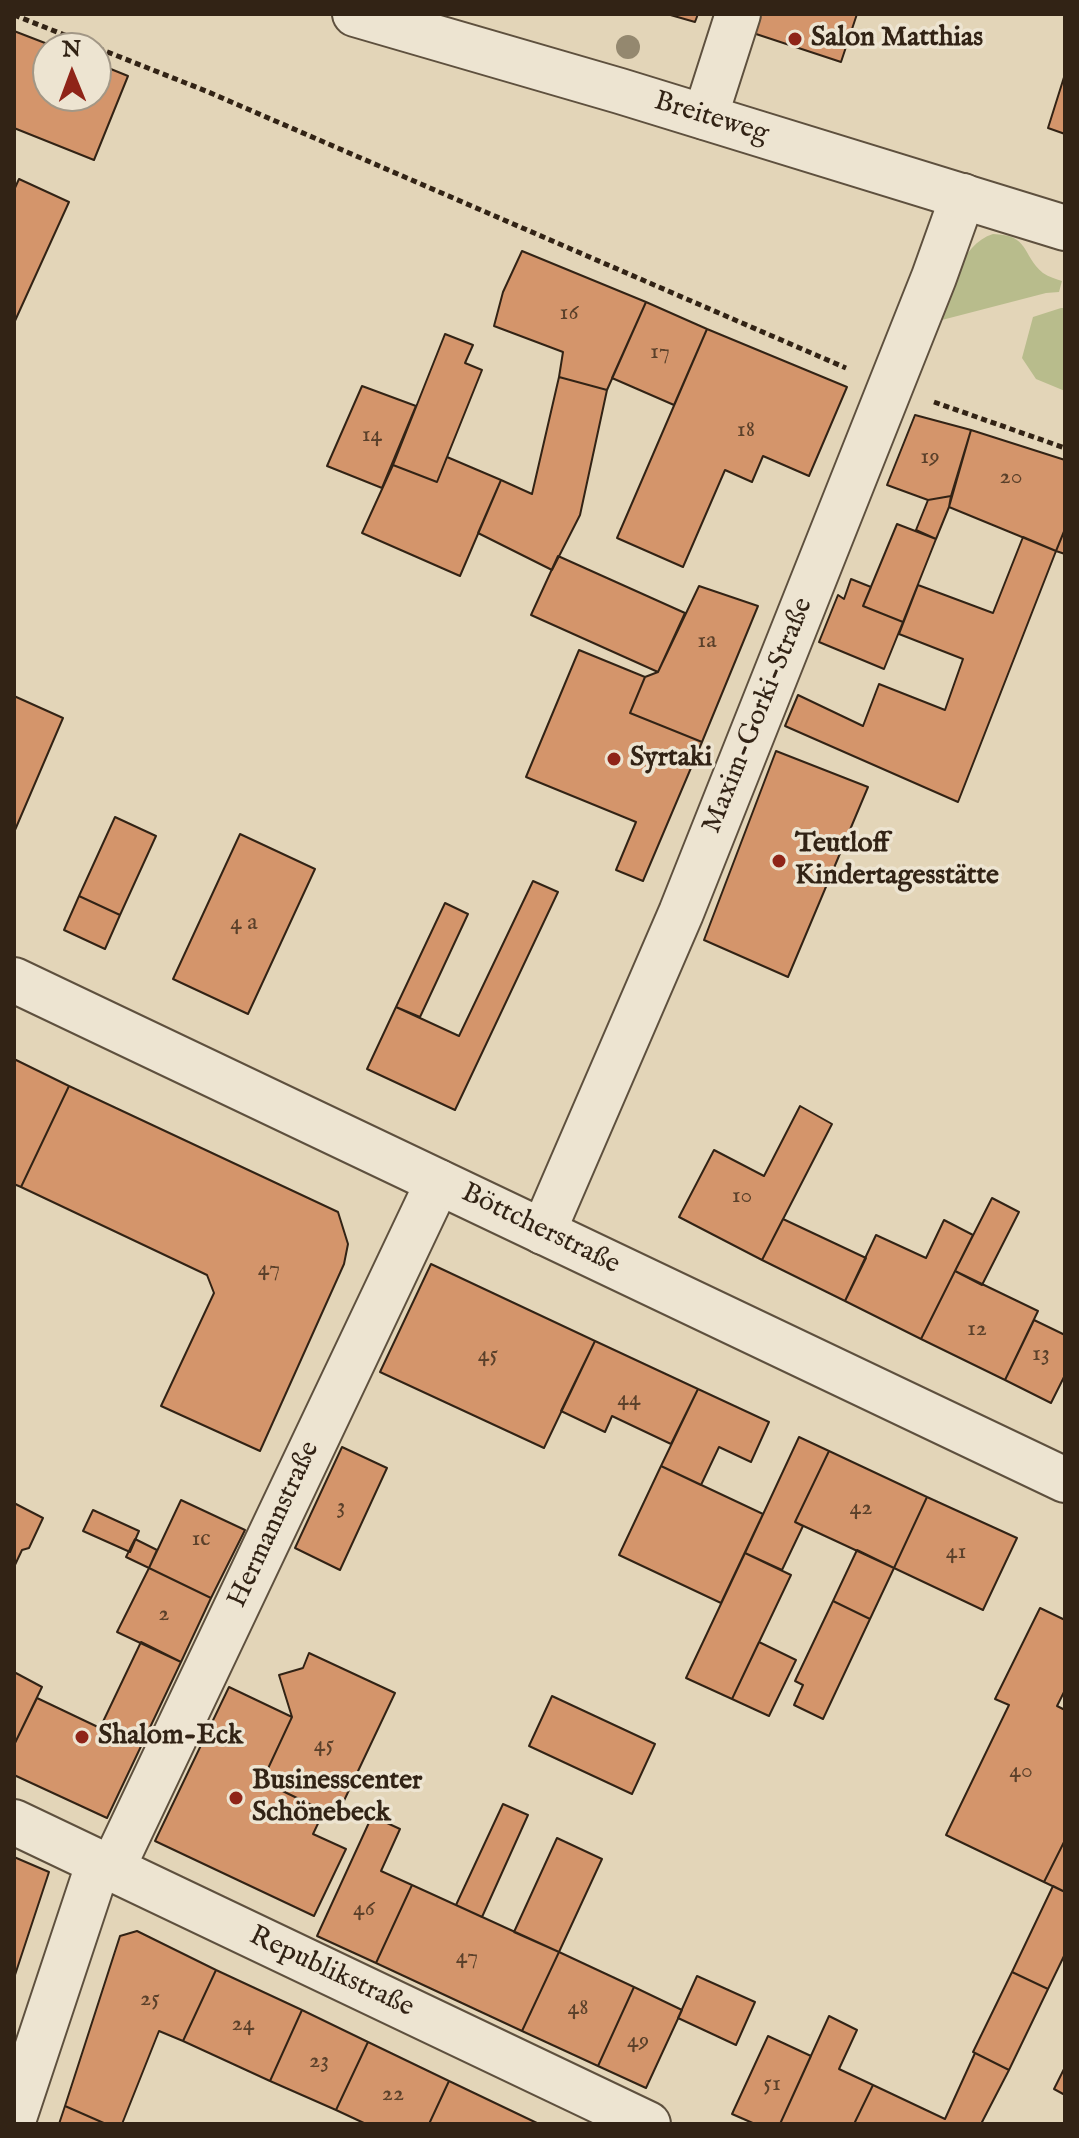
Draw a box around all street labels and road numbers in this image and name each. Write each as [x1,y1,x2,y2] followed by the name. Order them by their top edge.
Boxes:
[650,86,772,152] street label: Breiteweg
[696,593,822,839] street label: Maxim-Gorki-Straße
[455,1177,625,1283] street label: Böttcherstraße
[222,1437,328,1613] street label: Hermannstraße
[243,1920,419,2026] street label: Republikstraße

